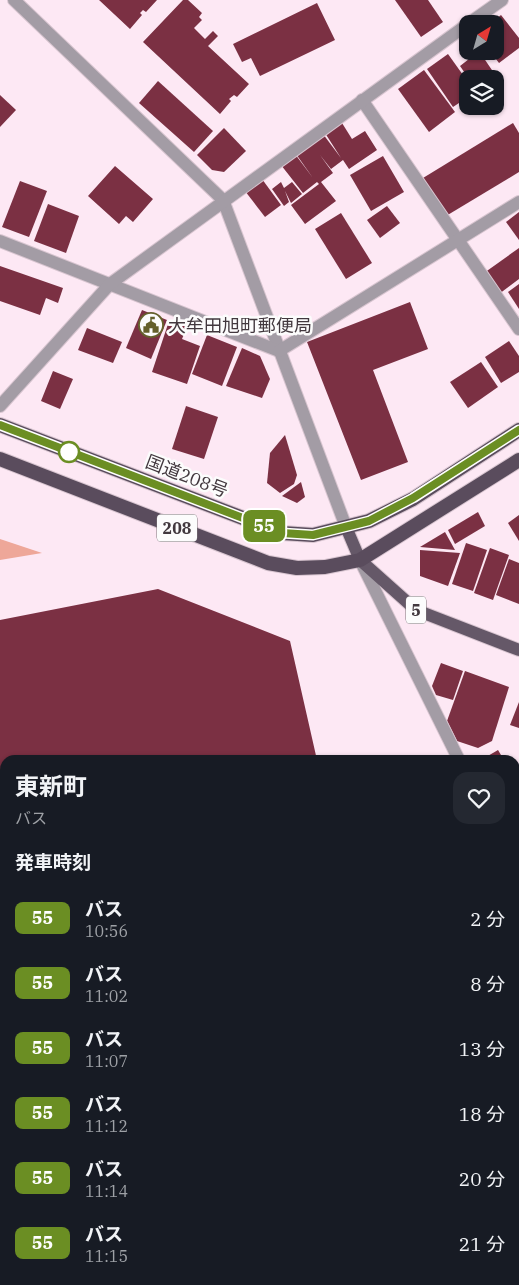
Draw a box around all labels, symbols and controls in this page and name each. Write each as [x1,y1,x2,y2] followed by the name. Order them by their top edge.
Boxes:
[459,15,504,60] north arrow
[459,15,504,115] map controls
[459,70,504,115] button: layers
[138,312,164,338] public building icon: 大牟田旭町郵便局
[168,314,312,337] place label: 大牟田旭町郵便局
[58,441,80,463] unlabelled marker
[143,450,231,502] street label: 国道208号
[242,510,286,542] line badge: 55
[157,514,197,542] road number: 208
[253,514,275,537] text: 55
[406,596,426,624] road number: 5
[15,770,87,802] text: 東新町
[453,772,505,824] button: heart
[15,808,47,828] text: バス
[15,850,91,874] text: 発車時刻
[85,897,123,921] text: バス
[32,906,53,929] text: 55
[470,907,505,931] text: 2 分
[85,921,128,941] text: 10:56
[85,962,123,986] text: バス
[32,971,53,994] text: 55
[470,972,505,996] text: 8 分
[85,986,128,1006] text: 11:02
[85,1027,123,1051] text: バス
[32,1036,53,1059] text: 55
[459,1037,505,1061] text: 13 分
[85,1051,128,1071] text: 11:07
[85,1092,123,1116] text: バス
[32,1101,53,1124] text: 55
[459,1102,505,1126] text: 18 分
[85,1116,128,1136] text: 11:12
[85,1157,123,1181] text: バス
[32,1166,53,1189] text: 55
[459,1167,505,1191] text: 20 分
[85,1181,128,1201] text: 11:14
[85,1222,123,1246] text: バス
[32,1231,53,1254] text: 55
[459,1232,505,1256] text: 21 分
[85,1246,128,1266] text: 11:15

